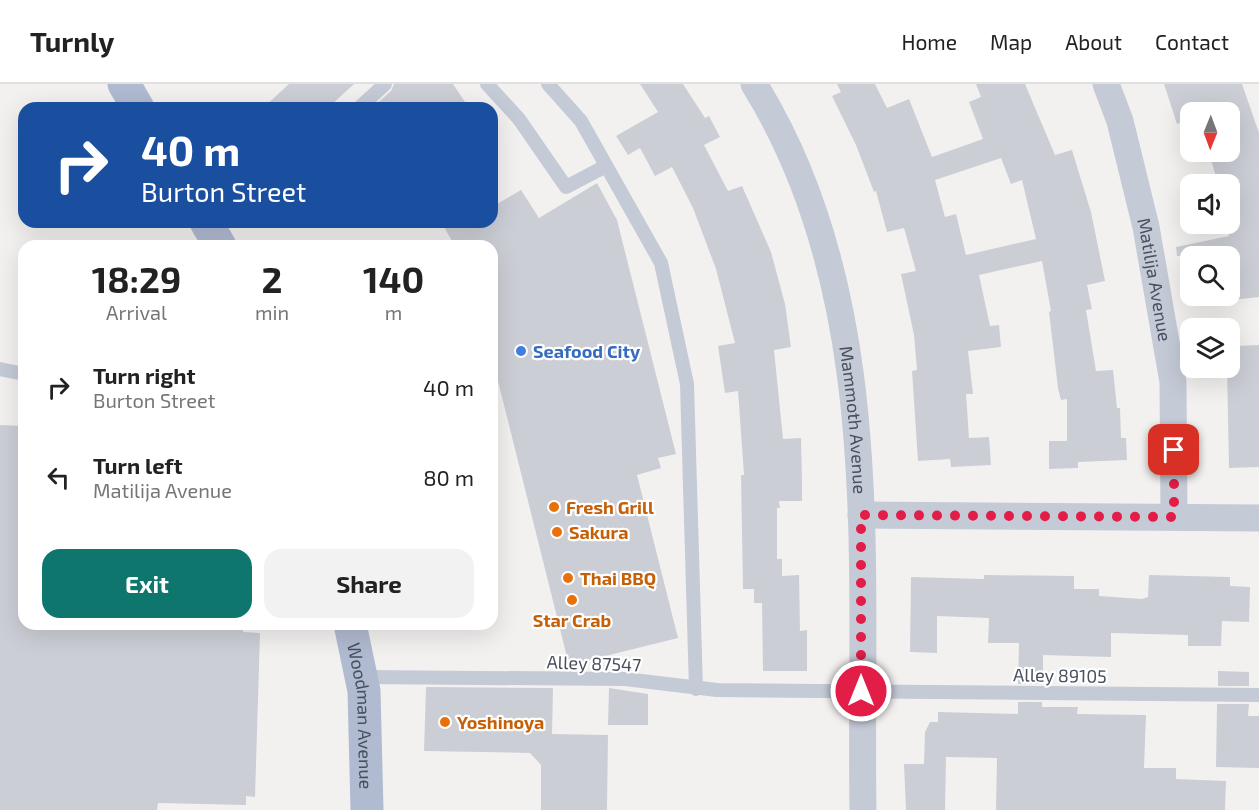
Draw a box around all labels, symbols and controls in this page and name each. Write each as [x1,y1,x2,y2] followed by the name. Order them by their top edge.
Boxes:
[30,24,114,58] text: Turnly
[901,29,957,54] text: Home
[990,29,1032,54] text: Map
[1065,29,1122,54] text: About
[1155,29,1229,54] text: Contact
[1180,102,1240,162] north arrow
[1180,102,1240,378] map controls
[141,124,240,174] text: 40 m
[42,126,120,204] icon: right
[1180,174,1240,234] button: sound
[141,175,306,207] text: Burton Street
[1133,215,1177,343] street label: Matilija Avenue
[1180,246,1240,306] button: search
[92,257,181,300] text: 18:29
[262,257,283,300] text: 2
[363,257,424,300] text: 140
[106,300,167,324] text: Arrival
[255,300,289,324] text: min
[385,300,402,324] text: m
[1180,318,1240,378] button: layers
[533,340,641,362] place label: Seafood City
[514,344,528,358] marker: Seafood City
[835,344,871,495] street label: Mammoth Avenue
[93,362,195,388] text: Turn right
[42,371,75,404] icon: right
[423,374,474,400] text: 40 m
[93,388,215,412] text: Burton Street
[1148,424,1199,475] pin
[1157,433,1190,466] icon: arrive
[93,452,182,478] text: Turn left
[42,461,75,494] icon: left
[423,464,474,490] text: 80 m
[93,478,232,502] text: Matilija Avenue
[566,496,654,518] place label: Fresh Grill
[547,500,561,514] marker: Fresh Grill
[569,521,628,543] place label: Sakura
[550,525,564,539] marker: Sakura
[42,549,252,618] button: Exit
[264,549,474,618] button: Share
[580,567,656,589] place label: Thai BBQ
[561,571,575,585] marker: Thai BBQ
[565,593,579,607] marker: Star Crab
[533,609,611,631] place label: Star Crab
[343,641,377,790] street label: Woodman Avenue
[546,650,642,676] street label: Alley 87547
[829,659,893,723] position arrow
[1013,663,1107,687] street label: Alley 89105
[457,711,544,733] place label: Yoshinoya
[438,715,452,729] marker: Yoshinoya

